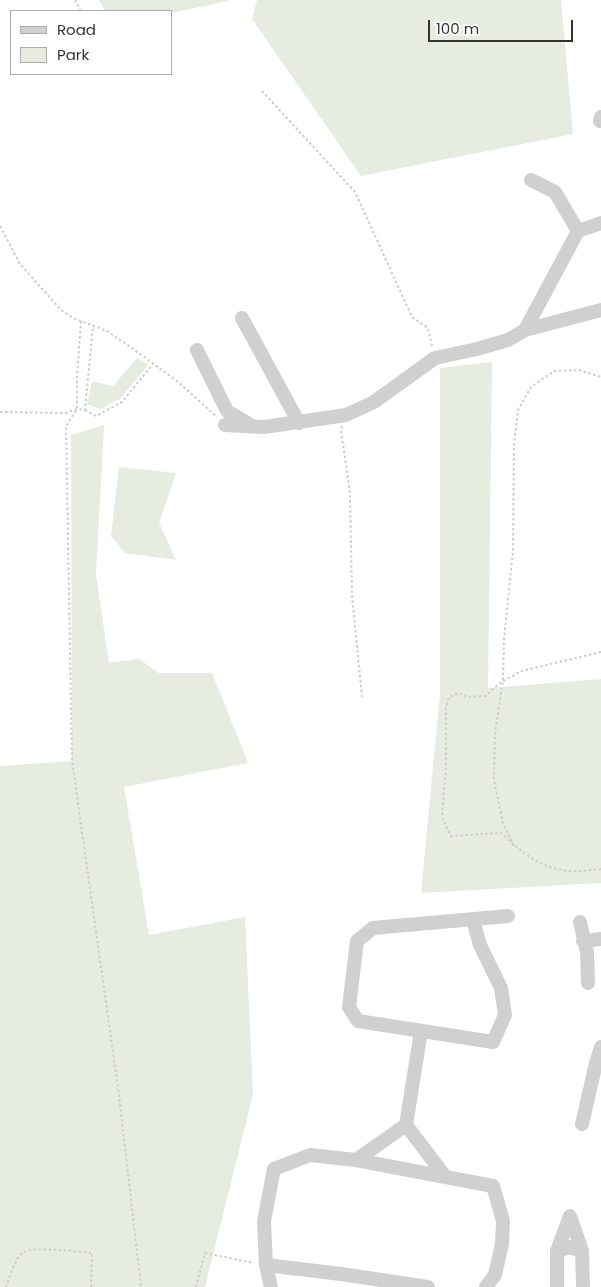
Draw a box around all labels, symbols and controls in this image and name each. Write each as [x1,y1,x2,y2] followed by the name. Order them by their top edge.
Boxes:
[10,10,172,75] legend
[431,10,576,42] scale bar
[436,18,479,39] text: 100 m
[57,19,96,40] text: Road
[57,44,89,65] text: Park

